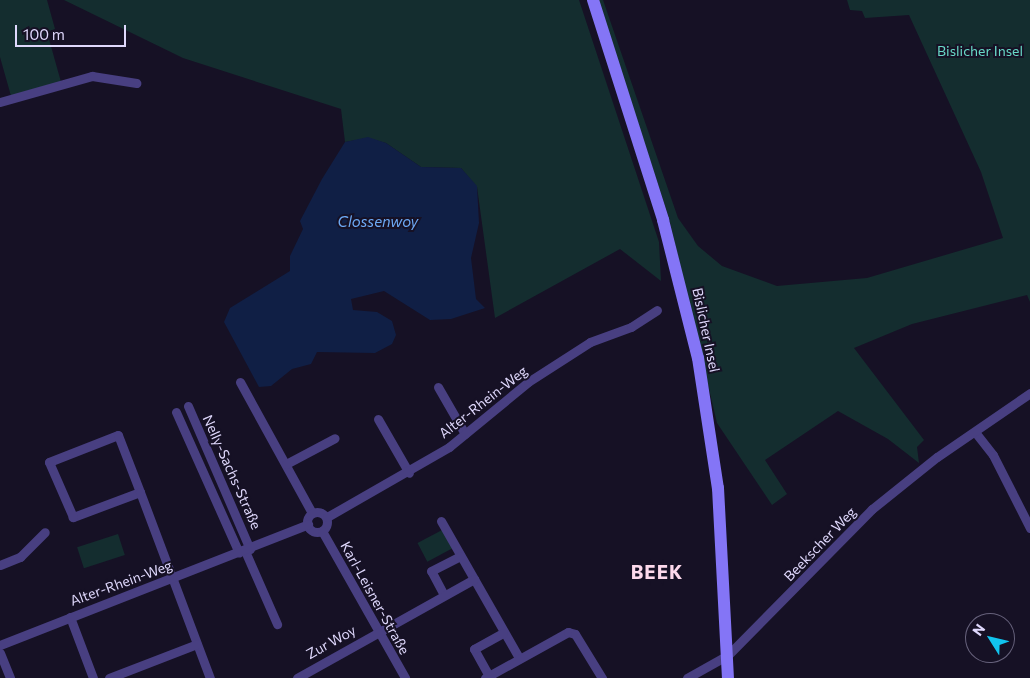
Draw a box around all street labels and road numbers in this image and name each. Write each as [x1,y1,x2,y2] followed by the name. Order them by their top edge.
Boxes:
[689,286,723,374] street label: Bislicher Insel
[435,362,531,442] street label: Alter-Rhein-Weg
[199,412,265,532] street label: Nelly-Sachs-Straße
[780,503,860,585] street label: Beekscher Weg
[337,539,413,657] street label: Karl-Leisner-Straße
[68,557,174,609] street label: Alter-Rhein-Weg
[303,622,359,662] street label: Zur Woy

